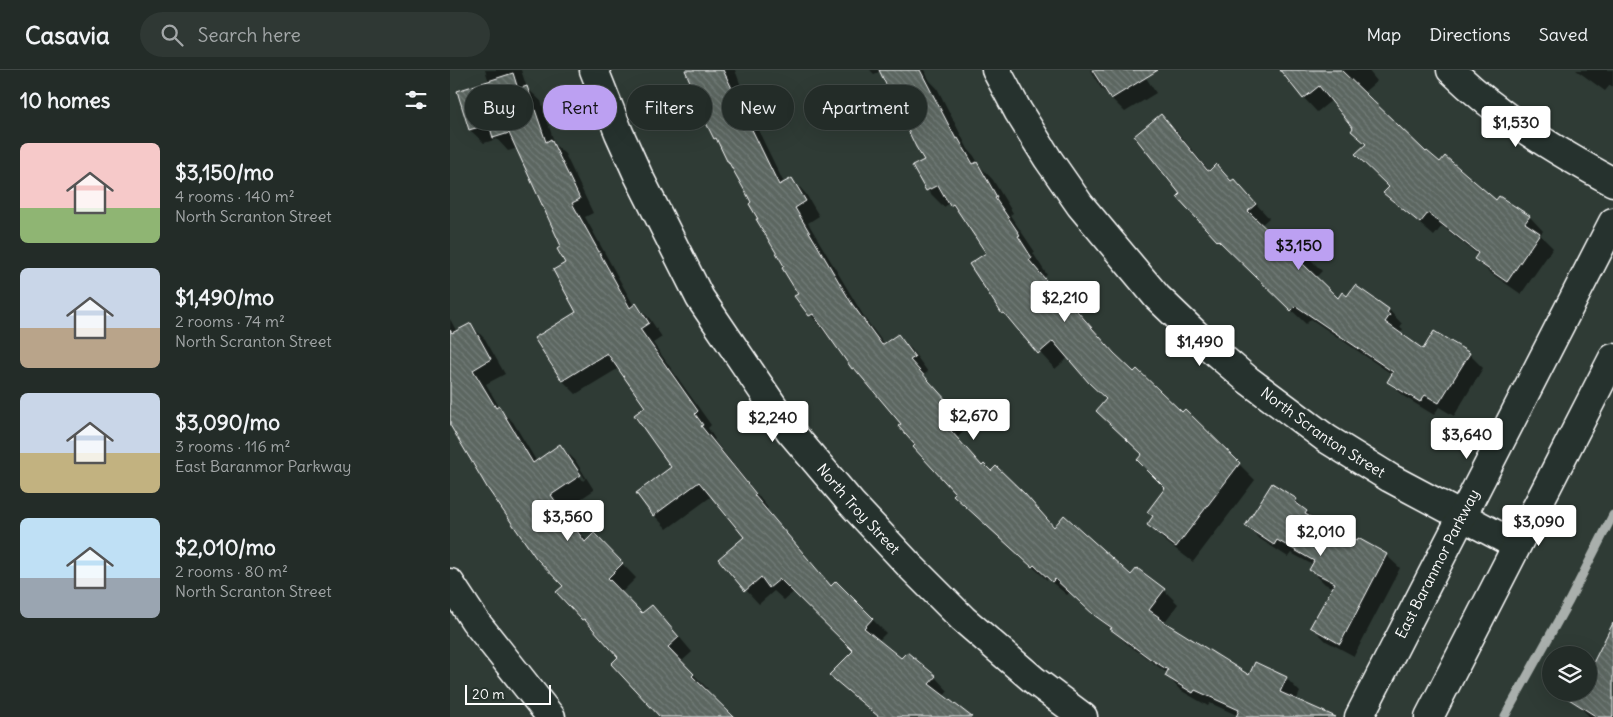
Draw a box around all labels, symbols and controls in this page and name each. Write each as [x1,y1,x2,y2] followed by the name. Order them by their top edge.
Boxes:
[140,12,490,57] search box
[25,20,110,50] text: Casavia
[158,21,186,49] icon: search
[198,23,301,47] text: Search here
[1366,23,1401,46] text: Map
[1429,23,1511,46] text: Directions
[1539,23,1588,46] text: Saved
[465,85,533,130] chip: Buy
[543,85,617,130] chip: Rent
[627,85,712,130] chip: Filters
[722,85,794,130] chip: New
[804,85,927,130] chip: Apartment
[402,86,430,114] icon: filters
[20,87,110,114] text: 10 homes
[1475,106,1557,148] pin: $1,530
[1492,112,1540,132] text: $1,530
[175,159,274,186] text: $3,150/mo
[60,163,120,223] icon: home
[175,186,295,206] text: 4 rooms · 140 m²
[175,206,332,226] text: North Scranton Street
[1258,228,1340,271] pin: $3,150
[1276,235,1322,255] text: $3,150
[1024,280,1106,323] pin: $2,210
[175,284,274,311] text: $1,490/mo
[1042,287,1088,307] text: $2,210
[60,288,120,348] icon: home
[175,311,285,331] text: 2 rooms · 74 m²
[1159,324,1241,367] pin: $1,490
[175,331,332,351] text: North Scranton Street
[1177,331,1223,351] text: $1,490
[1257,383,1389,482] street label: North Scranton Street
[933,398,1015,441] pin: $2,670
[732,400,814,443] pin: $2,240
[950,405,998,425] text: $2,670
[748,407,798,427] text: $2,240
[175,409,280,436] text: $3,090/mo
[60,413,120,473] icon: home
[1426,418,1508,460] pin: $3,640
[1442,424,1492,444] text: $3,640
[175,436,291,456] text: 3 rooms · 116 m²
[175,456,351,476] text: East Baranmor Parkway
[813,460,904,558] street label: North Troy Street
[1391,486,1483,642] street label: East Baranmor Parkway
[527,500,609,542] pin: $3,560
[1498,504,1580,547] pin: $3,090
[543,506,593,526] text: $3,560
[1513,511,1565,531] text: $3,090
[1280,514,1362,557] pin: $2,010
[1297,521,1345,541] text: $2,010
[175,534,276,561] text: $2,010/mo
[60,538,120,598] icon: home
[175,561,288,581] text: 2 rooms · 80 m²
[175,581,332,601] text: North Scranton Street
[1542,646,1597,701] map controls
[1542,646,1597,701] button: layers
[465,682,551,705] scale bar
[472,685,505,703] text: 20 m

